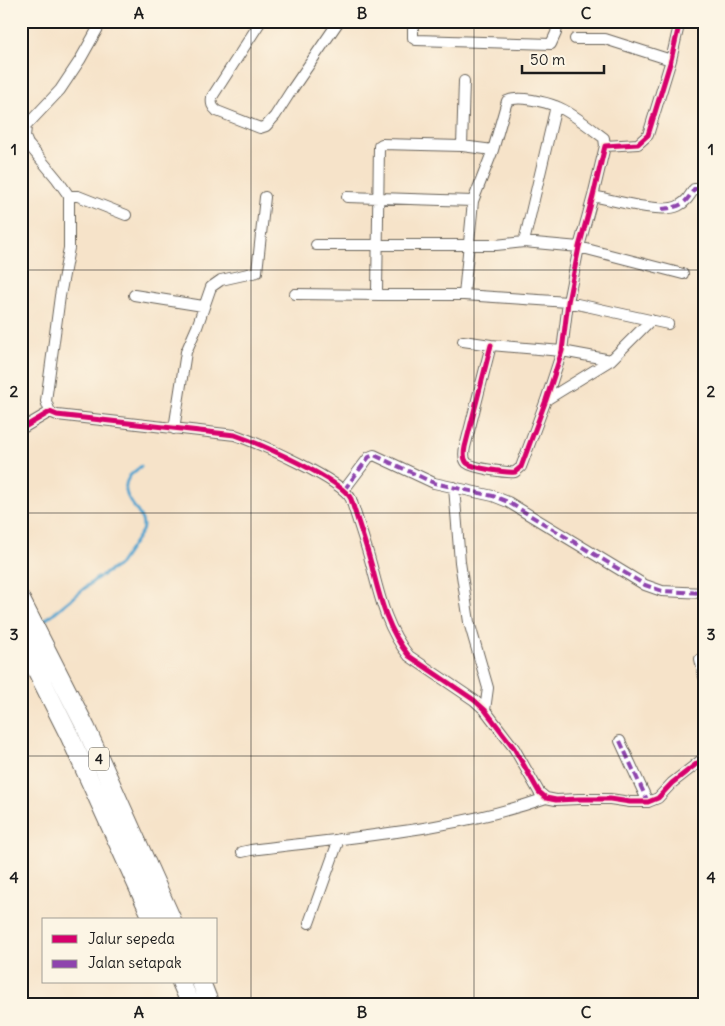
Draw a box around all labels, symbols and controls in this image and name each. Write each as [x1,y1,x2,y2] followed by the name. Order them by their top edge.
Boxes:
[134,3,144,23] text: A
[357,3,368,23] text: B
[581,3,592,23] text: C
[522,42,605,74] scale bar
[530,50,565,69] text: 50 m
[11,139,17,159] text: 1
[708,139,714,159] text: 1
[10,381,19,401] text: 2
[707,381,716,401] text: 2
[9,624,19,644] text: 3
[706,624,716,644] text: 3
[89,748,109,771] road number: 4
[9,867,19,887] text: 4
[706,867,716,887] text: 4
[42,918,218,984] legend
[88,929,175,948] text: Jalur sepeda
[88,953,182,972] text: Jalan setapak
[134,1002,144,1022] text: A
[357,1002,368,1022] text: B
[581,1002,592,1022] text: C

